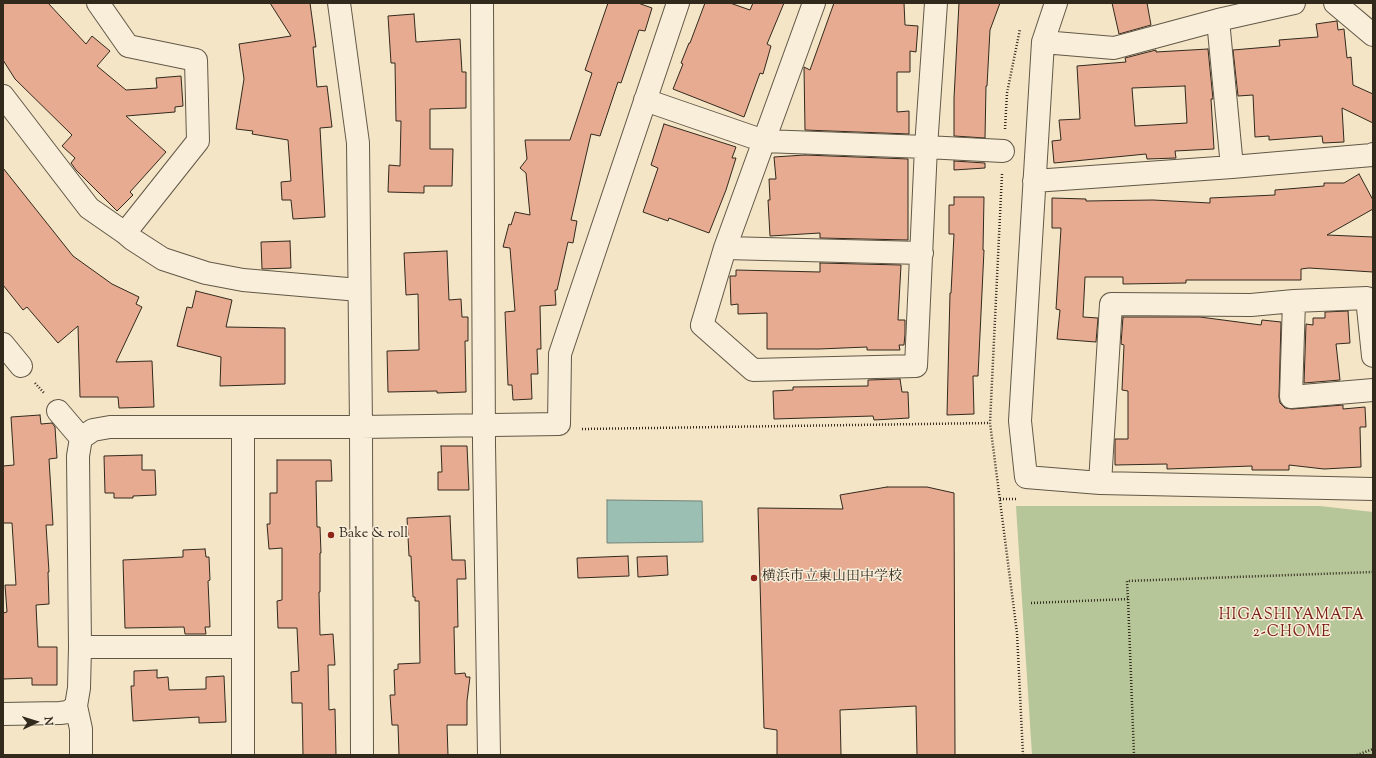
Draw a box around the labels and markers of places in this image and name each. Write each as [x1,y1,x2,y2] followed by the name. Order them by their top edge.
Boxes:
[339,527,408,543] place label: Bake & roll
[326,530,336,540] marker: Bake & roll
[762,570,902,586] place label: 横浜市立東山田中学校
[749,573,759,583] marker: 横浜市立東山田中学校

